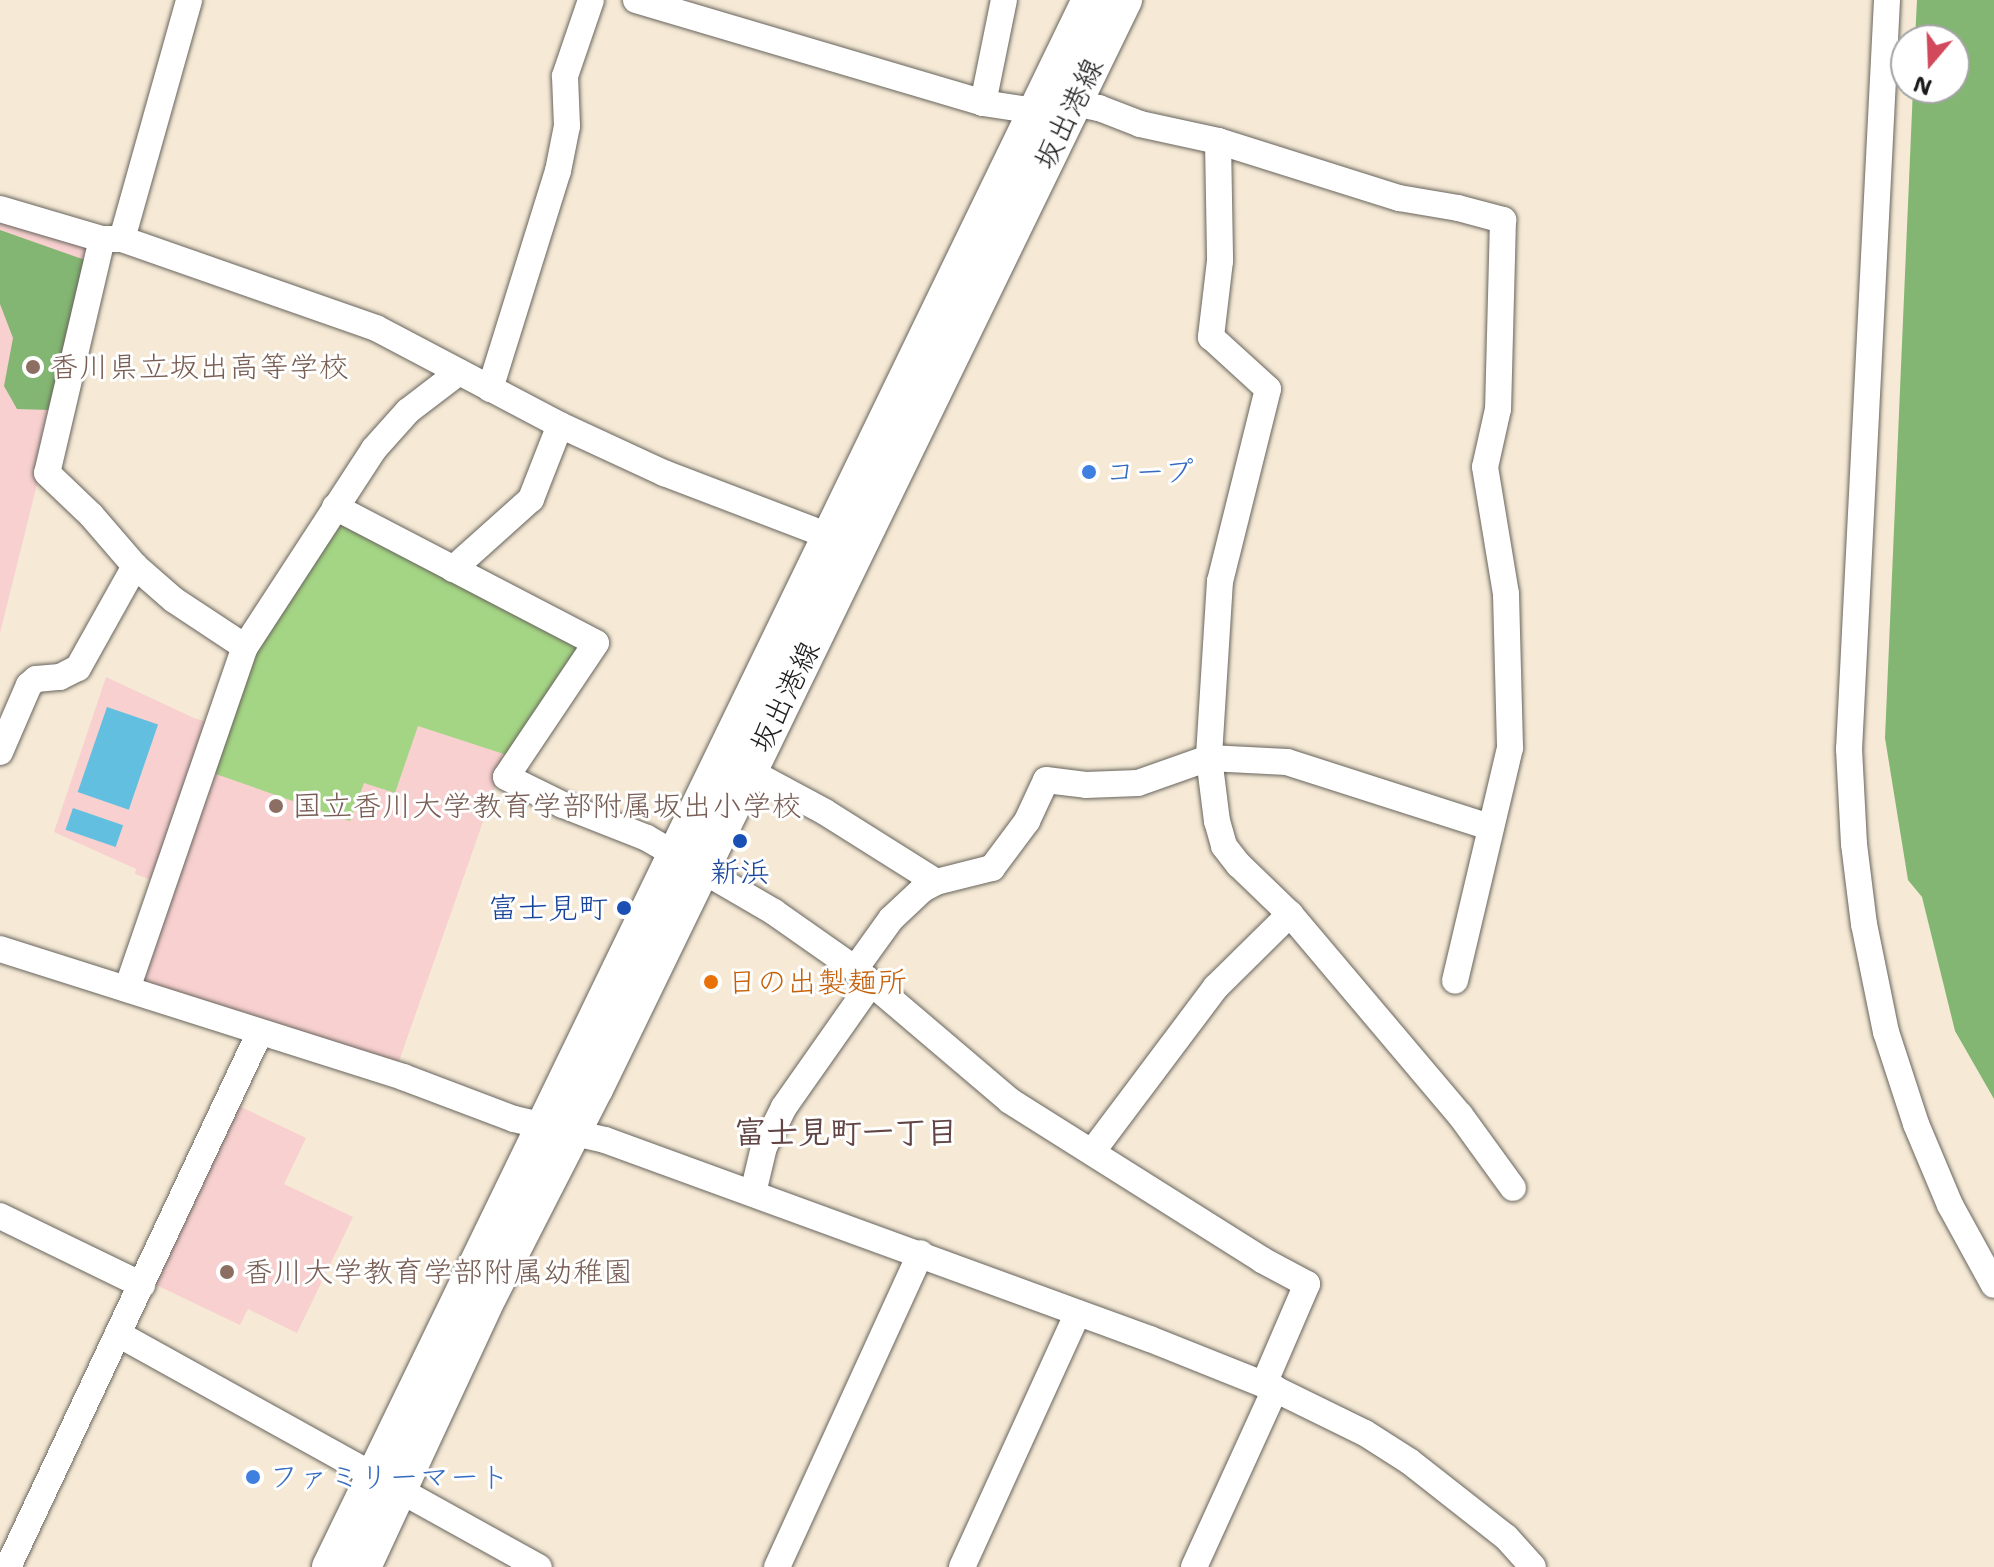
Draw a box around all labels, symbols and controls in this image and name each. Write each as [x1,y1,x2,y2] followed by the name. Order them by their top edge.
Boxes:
[1890,24,1970,104] north arrow
[1027,52,1111,176] street label: 坂出港線
[1910,69,1936,102] text: N
[49,349,349,385] place label: 香川県立坂出高等学校
[24,358,42,376] marker: 香川県立坂出高等学校
[1105,454,1195,490] place label: コープ
[1080,463,1098,481] marker: コープ
[743,635,827,759] street label: 坂出港線
[292,788,802,824] place label: 国立香川大学教育学部附属坂出小学校
[267,797,285,815] marker: 国立香川大学教育学部附属坂出小学校
[731,832,749,850] marker: 新浜
[710,854,770,890] place label: 新浜
[488,890,608,926] place label: 富士見町
[615,899,633,917] marker: 富士見町
[727,964,907,1000] place label: 日の出製麺所
[702,973,720,991] marker: 日の出製麺所
[734,1113,958,1151] district label: 富士見町一丁目
[243,1254,633,1290] place label: 香川大学教育学部附属幼稚園
[218,1263,236,1281] marker: 香川大学教育学部附属幼稚園
[269,1459,509,1495] place label: ファミリーマート
[244,1468,262,1486] marker: ファミリーマート

